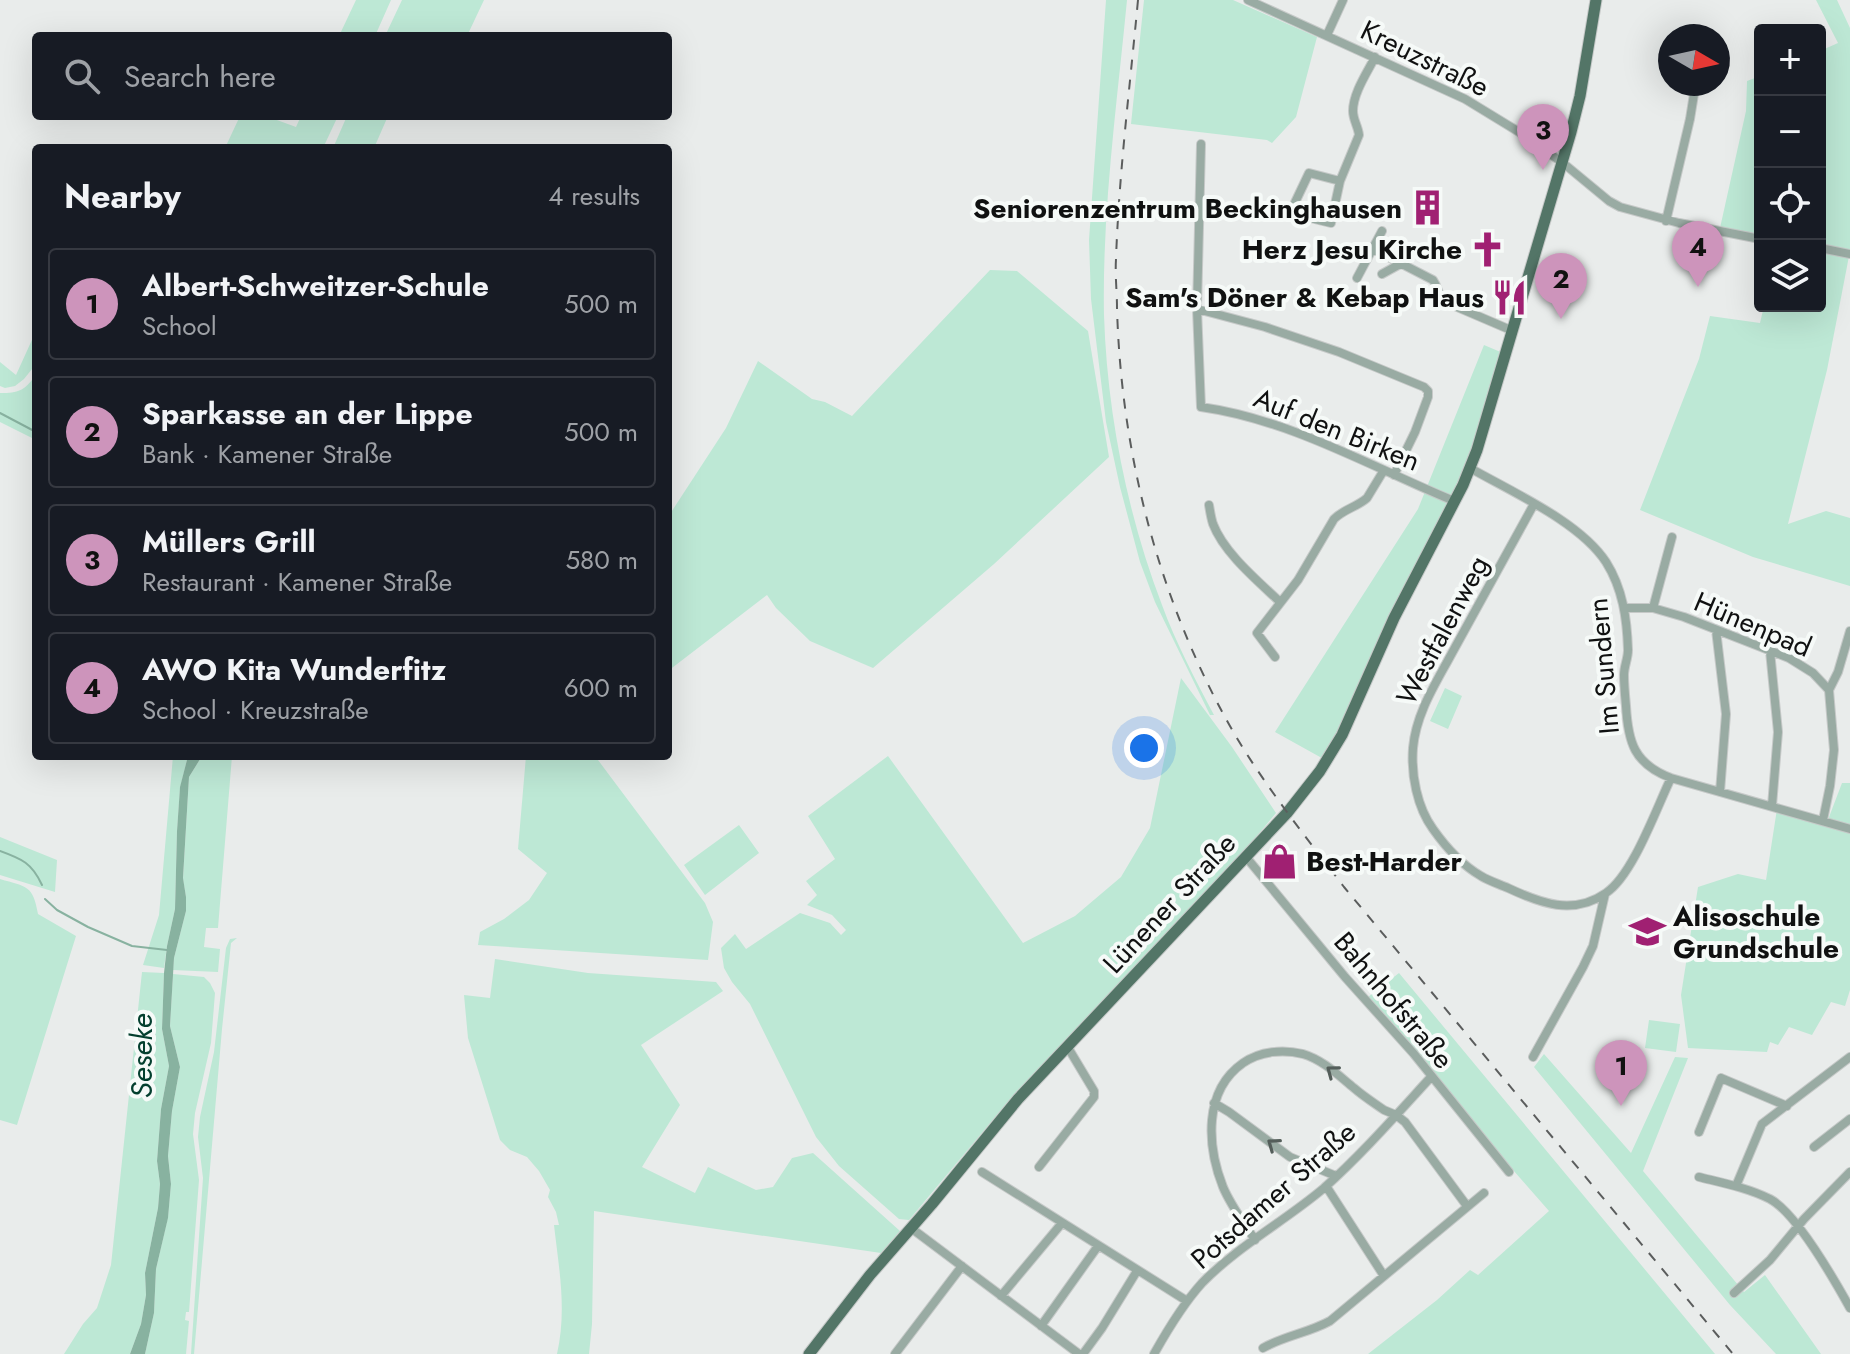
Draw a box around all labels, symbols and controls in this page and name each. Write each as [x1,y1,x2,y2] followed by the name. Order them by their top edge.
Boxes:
[1354,10,1496,107] street label: Kreuzstraße
[1658,24,1730,96] north arrow
[1754,24,1826,312] map controls
[1754,24,1826,96] button: +
[32,32,672,120] search box
[60,54,104,98] icon: search
[124,55,276,98] text: Search here
[1754,96,1826,168] button: −
[1517,104,1569,170] pin: 3
[1754,168,1826,240] button: locate
[64,172,181,221] text: Nearby
[548,177,640,215] text: 4 results
[973,188,1402,229] place label: Seniorenzentrum Beckinghausen
[1409,189,1447,227] building icon: Seniorenzentrum Beckinghausen
[1672,221,1724,287] pin: 4
[1242,229,1462,270] place label: Herz Jesu Kirche
[1469,230,1507,268] church icon: Herz Jesu Kirche
[1754,240,1826,312] button: layers
[1535,253,1587,319] pin: 2
[142,264,489,307] text: Albert-Schweitzer-Schule
[1125,277,1484,318] place label: Sam's Döner & Kebap Haus
[1491,278,1529,316] restaurant icon: Sam's Döner & Kebap Haus
[85,285,99,323] text: 1
[564,285,638,323] text: 500 m
[142,307,217,345] text: School
[1248,377,1426,481] street label: Auf den Birken
[142,392,473,435] text: Sparkasse an der Lippe
[83,413,101,451] text: 2
[564,413,638,451] text: 500 m
[142,435,392,473] text: Bank · Kamener Straße
[142,520,316,563] text: Müllers Grill
[84,541,100,579] text: 3
[565,541,638,579] text: 580 m
[1386,548,1499,712] street label: Westfalenweg
[142,563,452,601] text: Restaurant · Kamener Straße
[1688,581,1818,668] street label: Hünenpad
[1577,596,1630,736] street label: Im Sundern
[142,648,446,691] text: AWO Kita Wunderfitz
[83,669,101,707] text: 4
[564,669,638,707] text: 600 m
[142,691,369,729] text: School · Kreuzstraße
[1124,728,1164,768] your location
[1093,824,1245,983] street label: Lünener Straße
[1306,841,1462,882] place label: Best-Harder
[1261,842,1299,880] shop icon: Best-Harder
[1672,896,1839,969] place label: Alisoschule Grundschule
[1628,913,1666,951] school or university icon: Alisoschule Grundschule
[1324,923,1463,1078] street label: Bahnhofstraße
[120,1013,163,1099] water label: Seseke
[1595,1040,1647,1106] pin: 1
[1326,1067,1341,1081] one-way arrow
[1182,1112,1365,1279] street label: Potsdamer Straße
[1267,1140,1281,1154] one-way arrow

